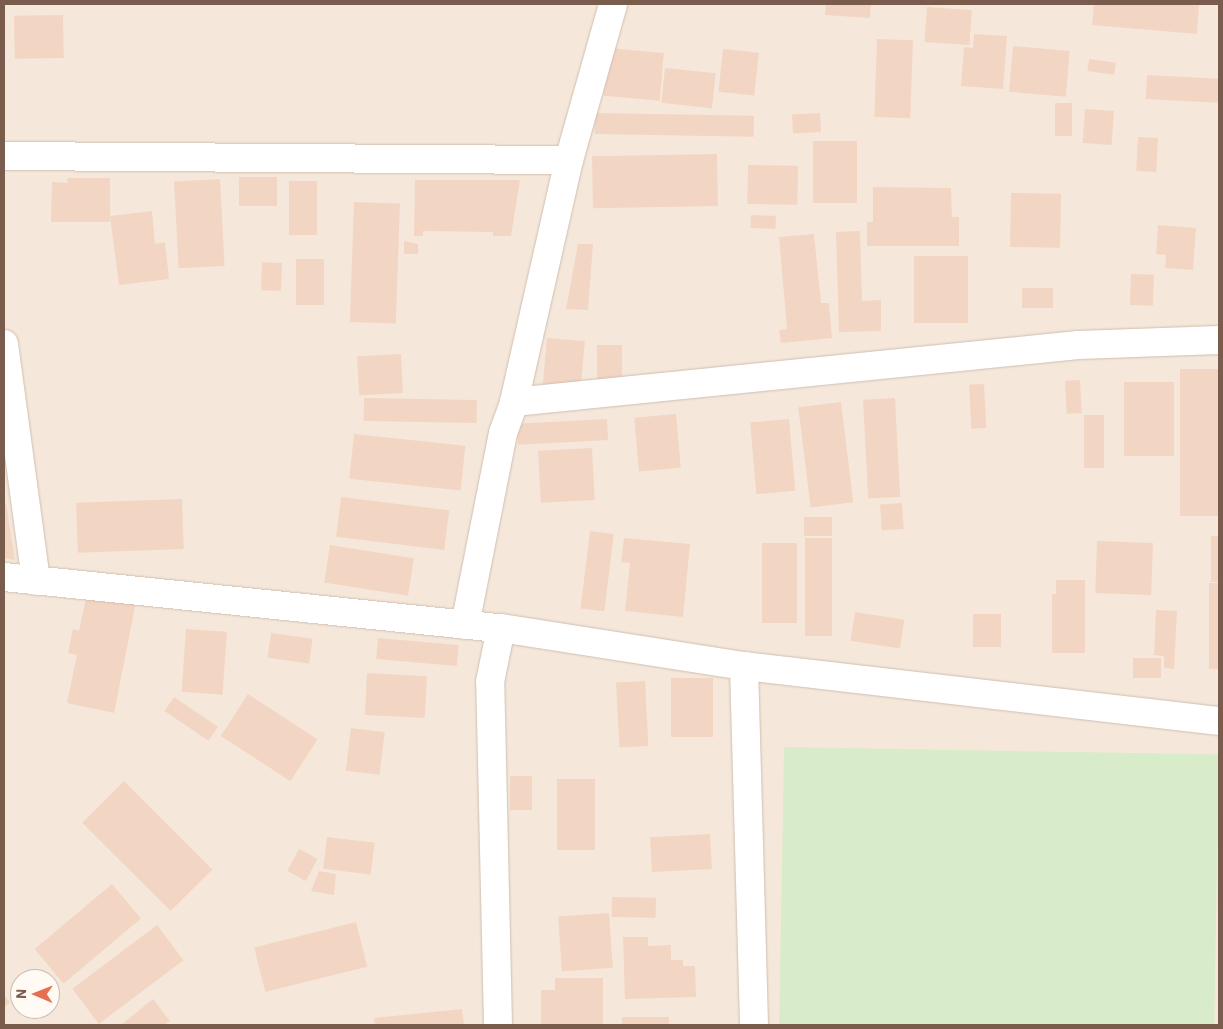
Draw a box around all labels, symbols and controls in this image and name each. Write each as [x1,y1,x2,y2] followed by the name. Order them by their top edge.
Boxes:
[10,969,60,1019] north arrow
[12,989,30,999] text: N

